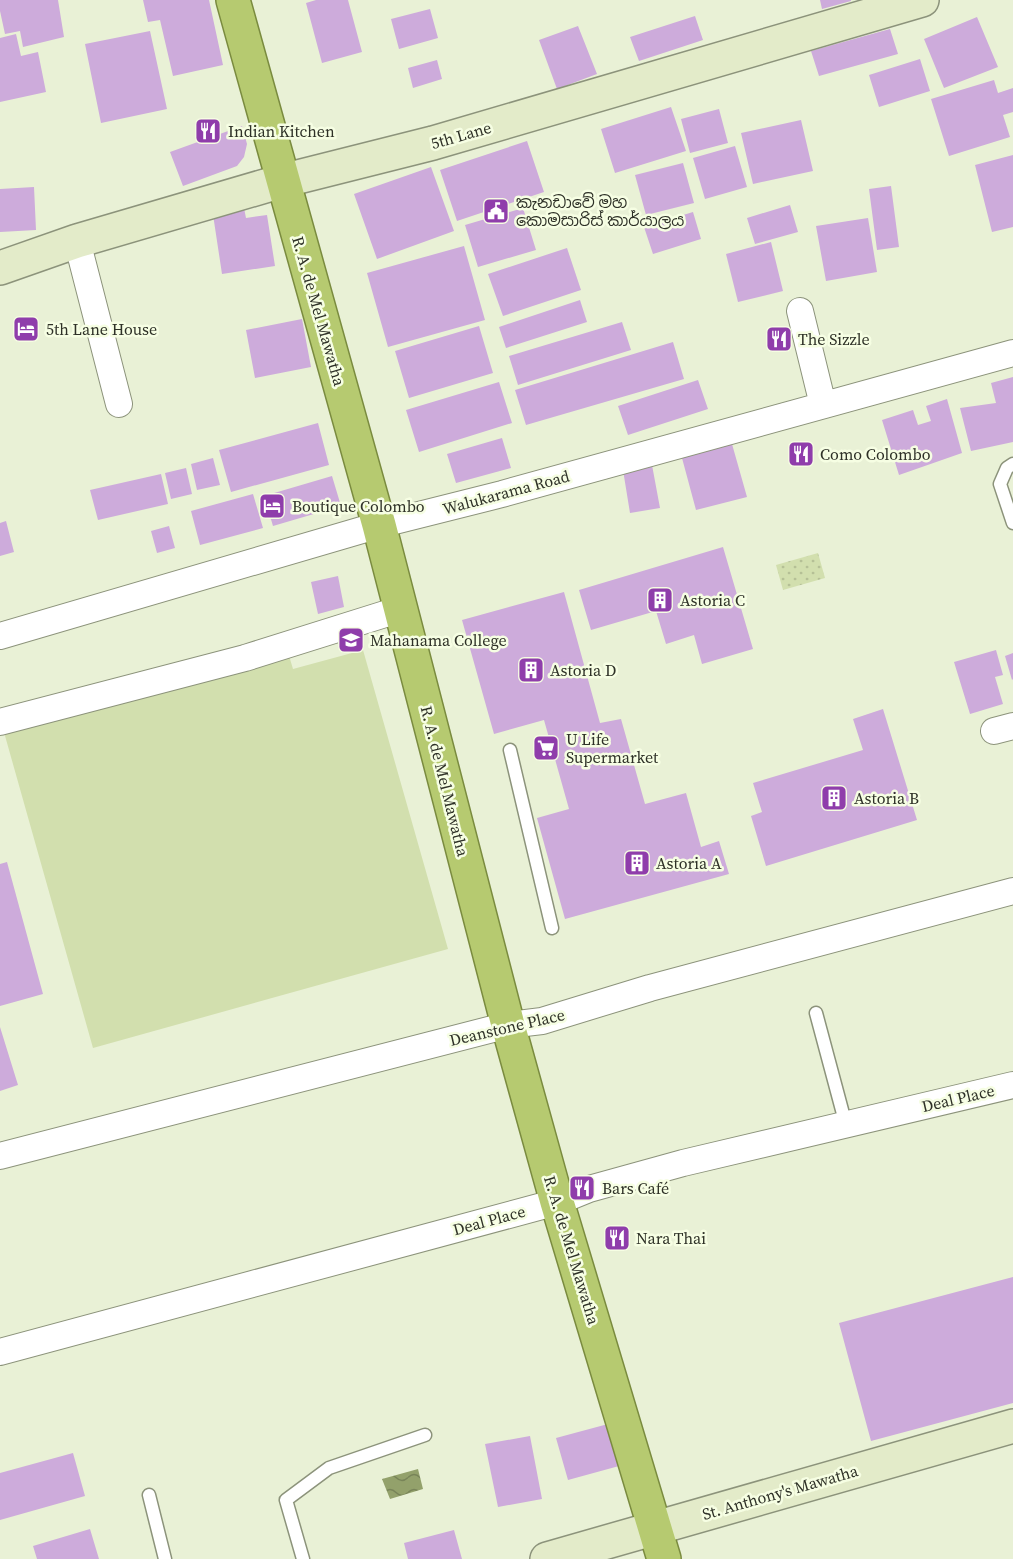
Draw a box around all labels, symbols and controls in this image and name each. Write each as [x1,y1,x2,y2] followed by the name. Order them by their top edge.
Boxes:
[193,116,223,146] restaurant icon: Indian Kitchen
[428,116,494,154] street label: 5th Lane
[228,120,335,142] place label: Indian Kitchen
[516,191,684,231] place label: කැනඩාවේ මහ කොමසාරිස් කාර්යාලය
[481,196,511,226] public building icon: කැනඩාවේ මහ කොමසාරිස් කාර්යාලය
[287,234,351,389] street label: R. A. de Mel Mawatha
[11,314,41,344] hotel icon: 5th Lane House
[46,318,157,340] place label: 5th Lane House
[764,324,794,354] restaurant icon: The Sizzle
[798,328,870,350] place label: The Sizzle
[786,439,816,469] restaurant icon: Como Colombo
[820,443,931,465] place label: Como Colombo
[440,465,572,519] street label: Walukarama Road
[257,491,287,521] hotel icon: Boutique Colombo
[292,495,425,517] place label: Boutique Colombo
[645,585,675,615] building icon: Astoria C
[680,589,745,611] place label: Astoria C
[336,625,366,655] school or university icon: Mahanama College
[370,629,507,651] place label: Mahanama College
[516,655,546,685] building icon: Astoria D
[550,659,616,681] place label: Astoria D
[416,703,475,860] street label: R. A. de Mel Mawatha
[566,728,659,768] place label: U Life Supermarket
[531,733,561,763] supermarket icon: U Life Supermarket
[819,783,849,813] building icon: Astoria B
[854,787,919,809] place label: Astoria B
[622,848,652,878] building icon: Astoria A
[656,852,722,874] place label: Astoria A
[447,1003,567,1051] street label: Deanstone Place
[919,1079,997,1117] street label: Deal Place
[539,1173,605,1328] street label: R. A. de Mel Mawatha
[567,1173,597,1203] restaurant icon: Bars Café
[602,1177,669,1199] place label: Bars Café
[450,1200,528,1240] street label: Deal Place
[602,1223,632,1253] restaurant icon: Nara Thai
[636,1227,706,1249] place label: Nara Thai
[700,1459,861,1525] street label: St. Anthony's Mawatha

